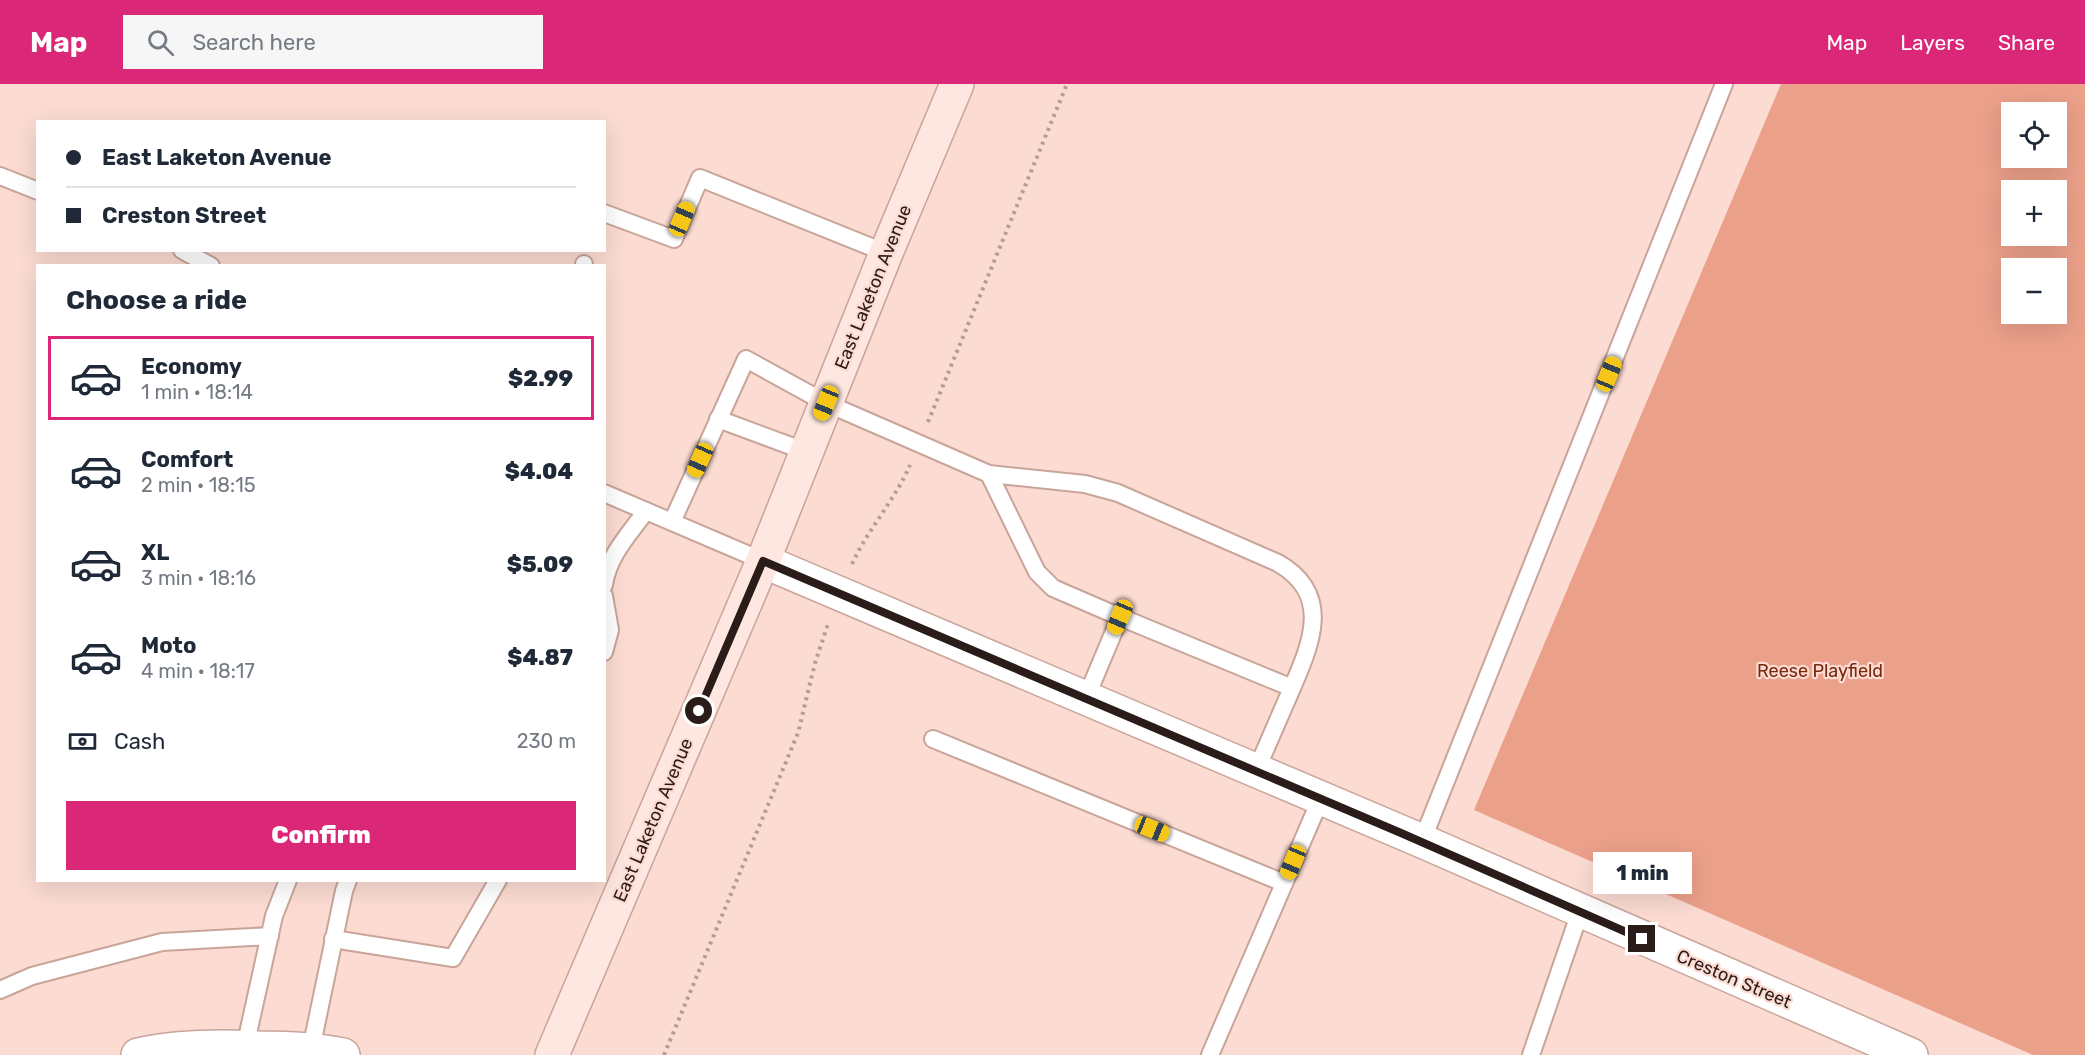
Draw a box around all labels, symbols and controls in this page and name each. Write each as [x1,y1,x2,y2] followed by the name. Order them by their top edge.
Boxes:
[123,15,543,69] search box
[30,26,87,59] text: Map
[144,26,177,59] icon: search
[192,29,316,56] text: Search here
[1826,30,1867,55] text: Map
[1900,30,1965,55] text: Layers
[1998,30,2055,55] text: Share
[2001,102,2067,324] map controls
[2001,102,2067,168] button: locate
[102,144,332,171] text: East Laketon Avenue
[2001,180,2067,246] button: +
[667,199,697,239] car
[830,201,916,373] street label: East Laketon Avenue
[102,202,266,229] text: Creston Street
[2001,258,2067,324] button: −
[66,284,247,316] text: Choose a ride
[69,351,123,405] icon: car
[141,353,242,380] text: Economy
[1594,354,1624,394] car
[508,365,573,392] text: $2.99
[141,380,253,404] text: 1 min · 18:14
[811,383,841,423] car
[684,440,716,480] car
[69,444,123,498] icon: car
[141,446,233,473] text: Comfort
[505,458,573,485] text: $4.04
[141,473,256,497] text: 2 min · 18:15
[69,537,123,591] icon: car
[141,539,169,566] text: XL
[507,551,573,578] text: $5.09
[141,566,256,590] text: 3 min · 18:16
[1105,597,1135,637] car
[69,630,123,684] icon: car
[141,632,196,659] text: Moto
[507,644,573,671] text: $4.87
[141,659,255,683] text: 4 min · 18:17
[1757,660,1883,682] park label: Reese Playfield
[685,697,712,724] route start
[66,725,99,758] icon: cash
[114,728,165,755] text: Cash
[517,729,576,753] text: 230 m
[609,735,697,905] street label: East Laketon Avenue
[66,801,576,870] button: Confirm
[1132,814,1172,844] car
[1278,842,1308,882] car
[1592,852,1692,894] callout: 1 min
[1616,861,1669,885] text: 1 min
[1628,925,1655,952] route end
[1673,945,1795,1013] street label: Creston Street

